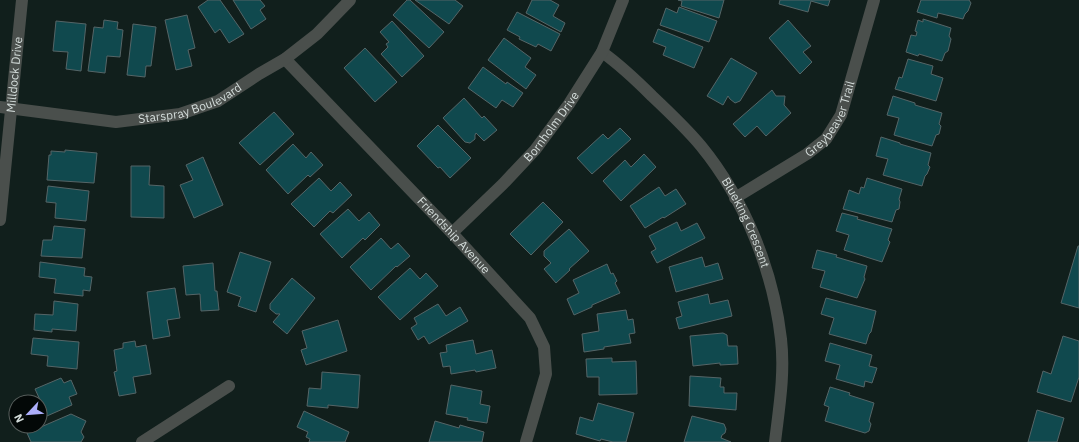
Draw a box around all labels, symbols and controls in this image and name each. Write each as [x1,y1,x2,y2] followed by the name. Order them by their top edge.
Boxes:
[3,36,25,113] street label: Milldock Drive
[802,79,857,160] street label: Greybeaver Trail
[137,80,244,126] street label: Starspray Boulevard
[520,88,582,165] street label: Bornholm Drive
[719,175,773,269] street label: Blueking Crescent
[414,193,494,277] street label: Friendship Avenue
[8,394,48,434] north arrow
[11,412,27,425] text: N

